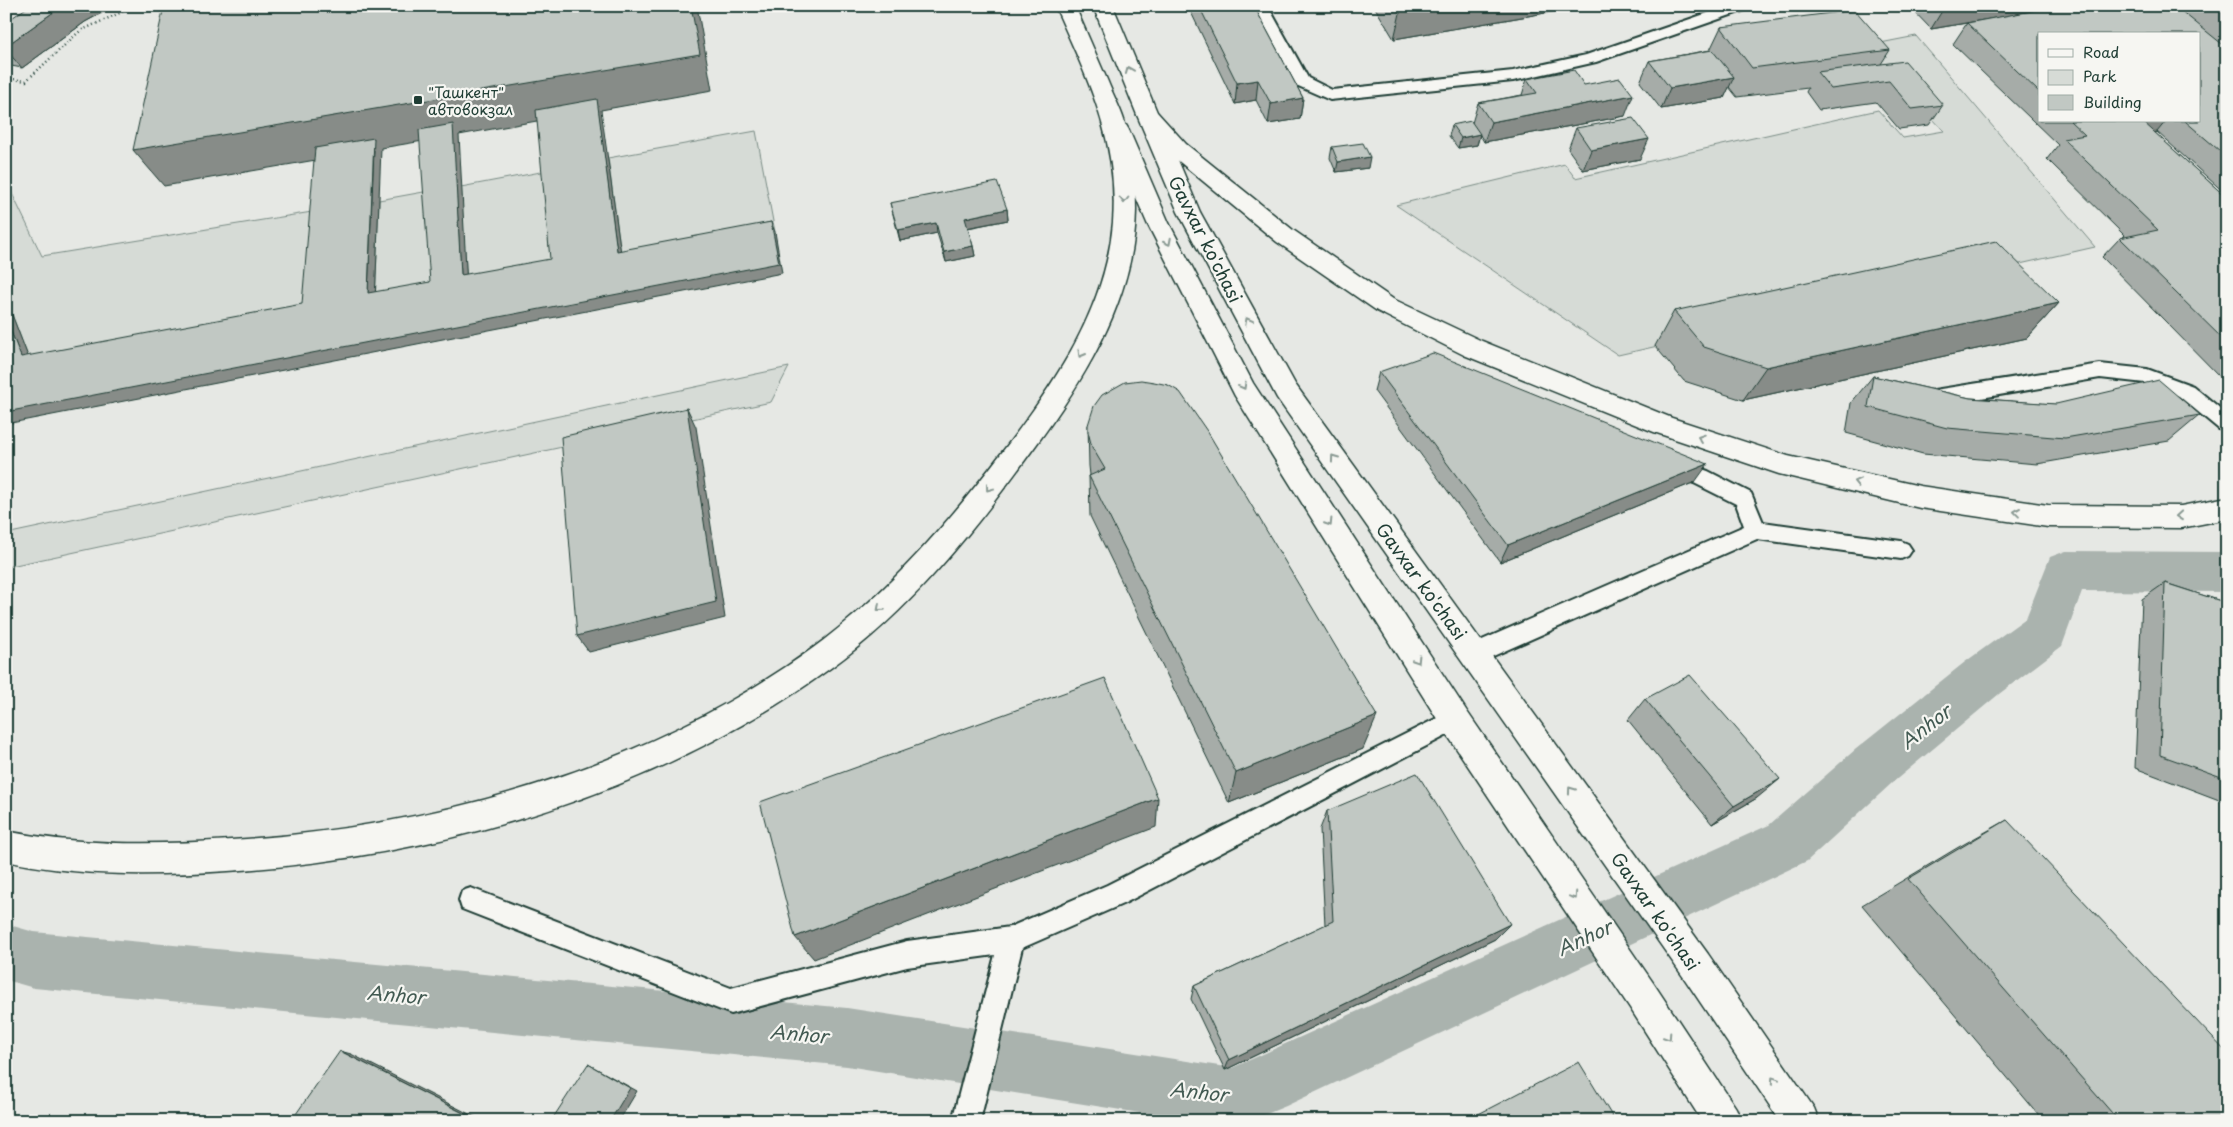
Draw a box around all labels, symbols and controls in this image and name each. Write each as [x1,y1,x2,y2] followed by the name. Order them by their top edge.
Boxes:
[2038,32,2200,122] legend
[2083,40,2119,63] text: Road
[2083,64,2117,87] text: Park
[1125,66,1136,75] one-way arrow
[428,80,513,120] place label: "Ташкент" автовокзал
[2083,90,2142,113] text: Building
[412,94,424,106] marker: "Ташкент" автовокзал
[1162,171,1250,307] street label: Gavxar ko'chasi
[1119,196,1129,204] one-way arrow
[1162,236,1172,245] one-way arrow
[1244,317,1254,326] one-way arrow
[1077,349,1087,358] one-way arrow
[1236,380,1246,389] one-way arrow
[1697,433,1706,443] one-way arrow
[1331,454,1340,464] one-way arrow
[1852,478,1861,488] one-way arrow
[987,482,995,491] one-way arrow
[2012,507,2020,518] one-way arrow
[2174,511,2182,522] one-way arrow
[1370,517,1474,645] street label: Gavxar ko'chasi
[1323,518,1333,527] one-way arrow
[877,603,886,612] one-way arrow
[1410,655,1420,664] one-way arrow
[1894,695,1959,755] water label: Anhor
[1568,786,1577,796] one-way arrow
[1605,846,1707,976] street label: Gavxar ko'chasi
[1568,890,1577,900] one-way arrow
[1552,911,1619,962] water label: Anhor
[366,978,429,1011] water label: Anhor
[769,1017,832,1050] water label: Anhor
[1662,1032,1672,1041] one-way arrow
[1169,1074,1232,1108] water label: Anhor
[1771,1077,1780,1086] one-way arrow

